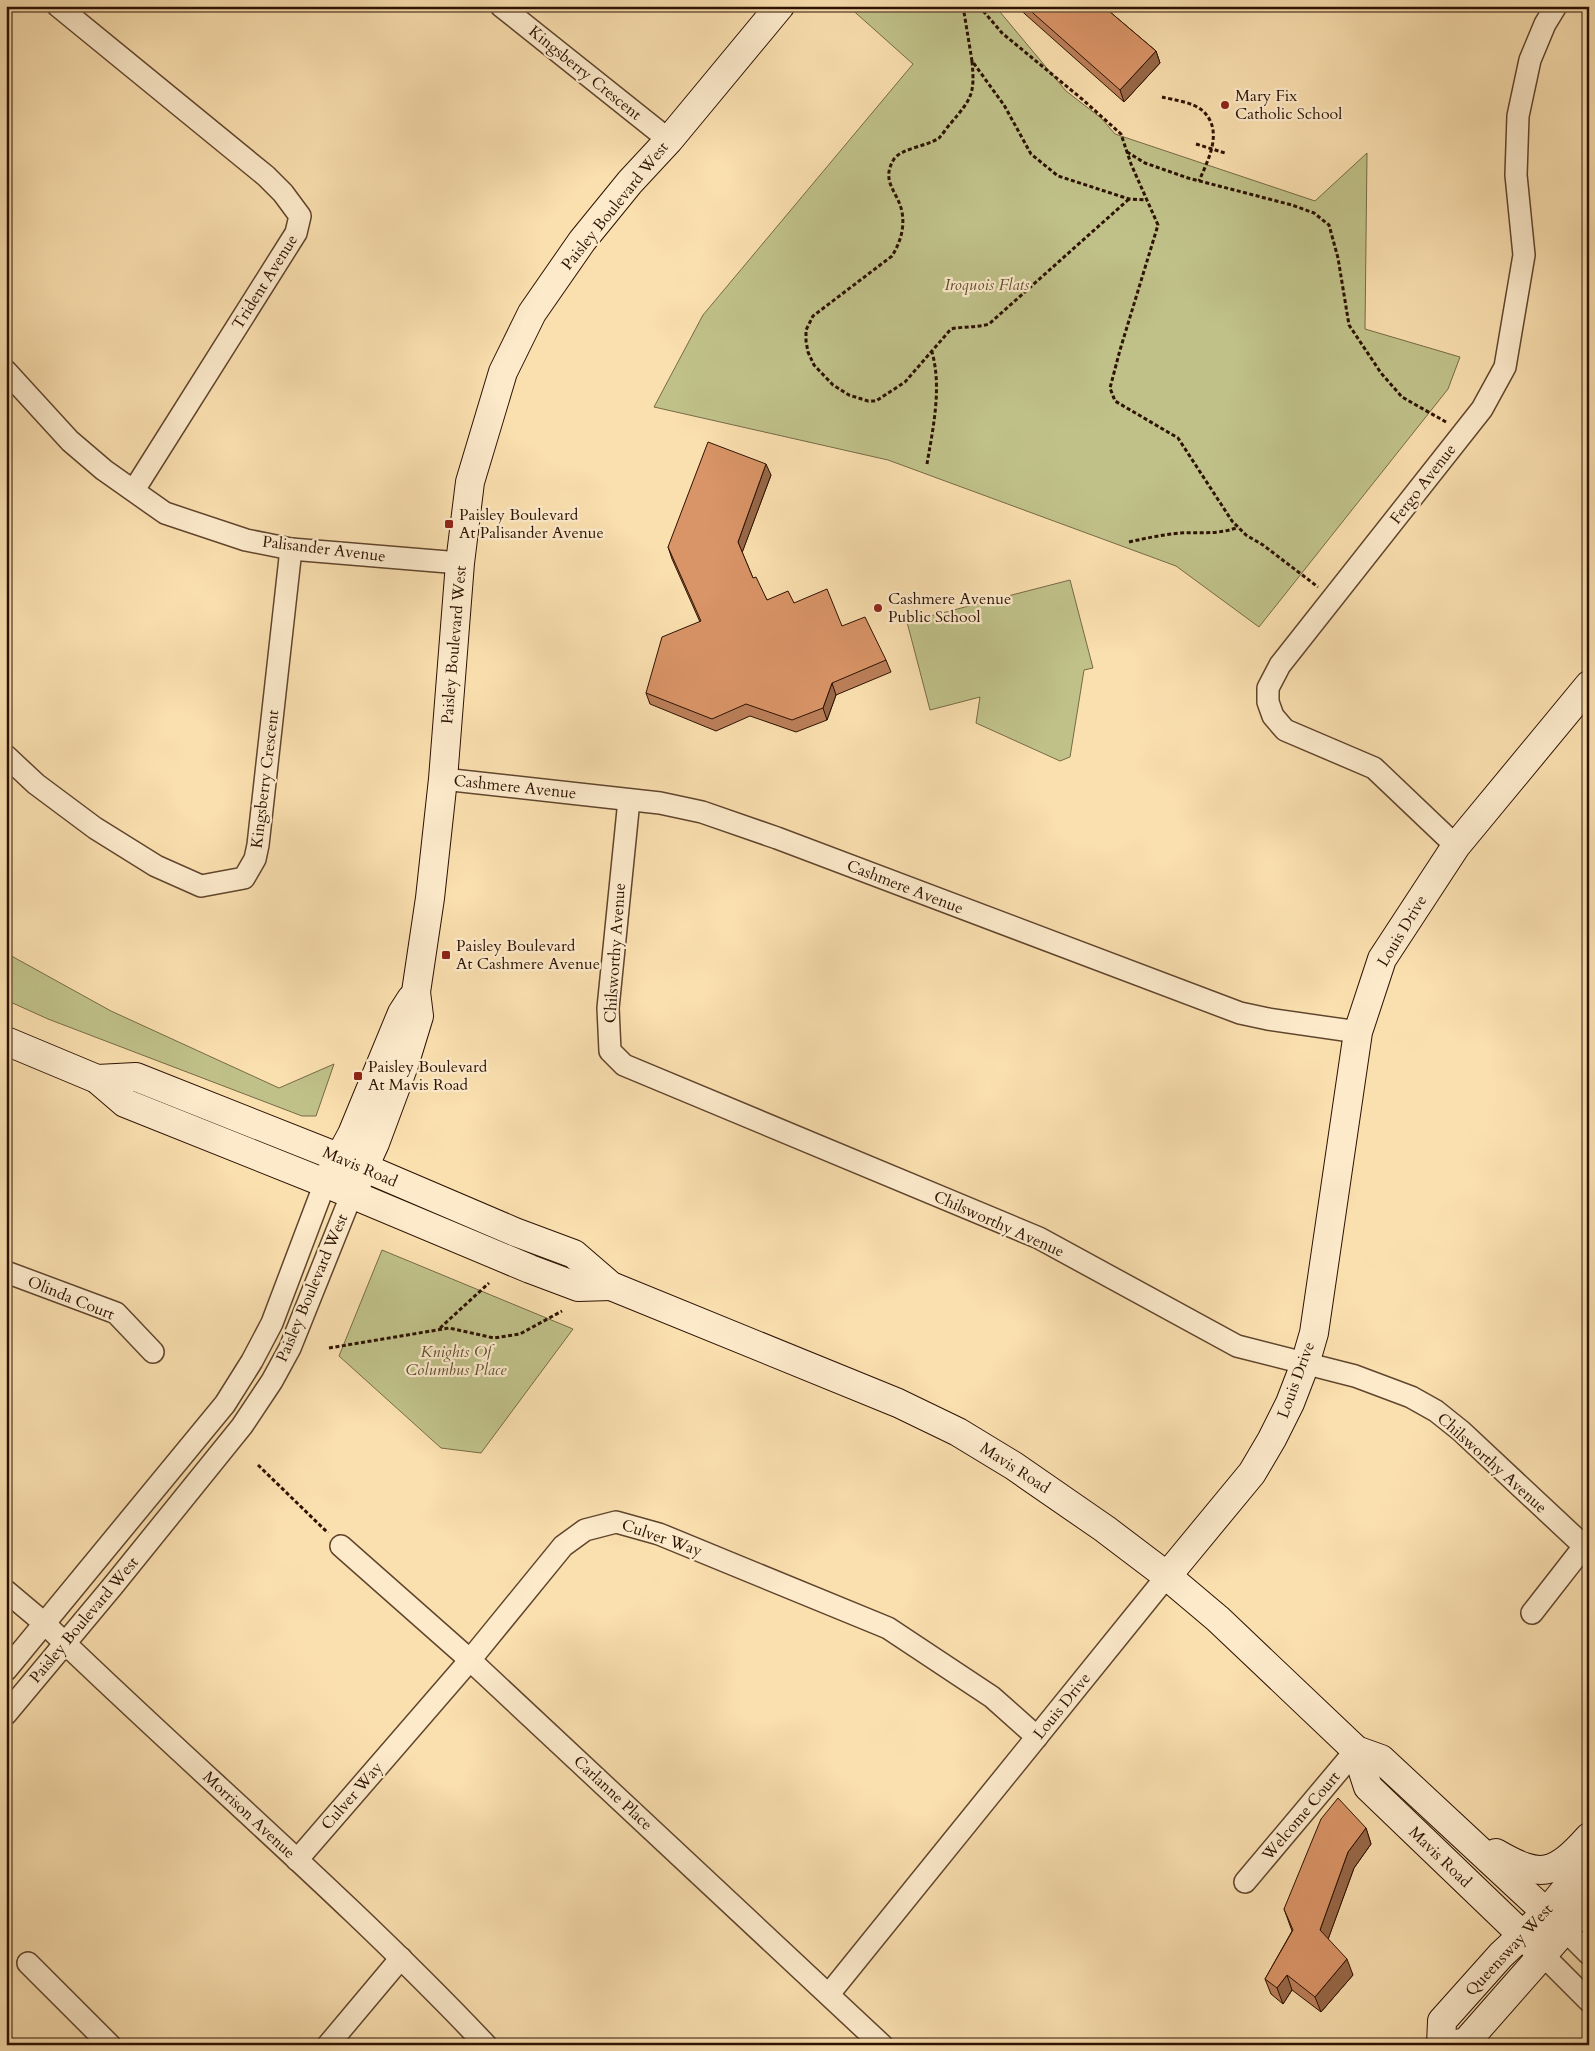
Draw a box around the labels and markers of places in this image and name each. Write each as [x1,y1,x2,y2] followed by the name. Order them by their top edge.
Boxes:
[1235,85,1342,125] place label: Mary Fix Catholic School
[1219,99,1231,111] marker: Mary Fix Catholic School
[459,504,604,544] place label: Paisley Boulevard At Palisander Avenue
[443,518,455,530] marker: Paisley Boulevard At Palisander Avenue
[888,588,1011,628] place label: Cashmere Avenue Public School
[872,602,884,614] marker: Cashmere Avenue Public School
[456,935,600,975] place label: Paisley Boulevard At Cashmere Avenue
[440,949,452,961] marker: Paisley Boulevard At Cashmere Avenue
[368,1056,488,1096] place label: Paisley Boulevard At Mavis Road
[352,1070,364,1082] marker: Paisley Boulevard At Mavis Road

